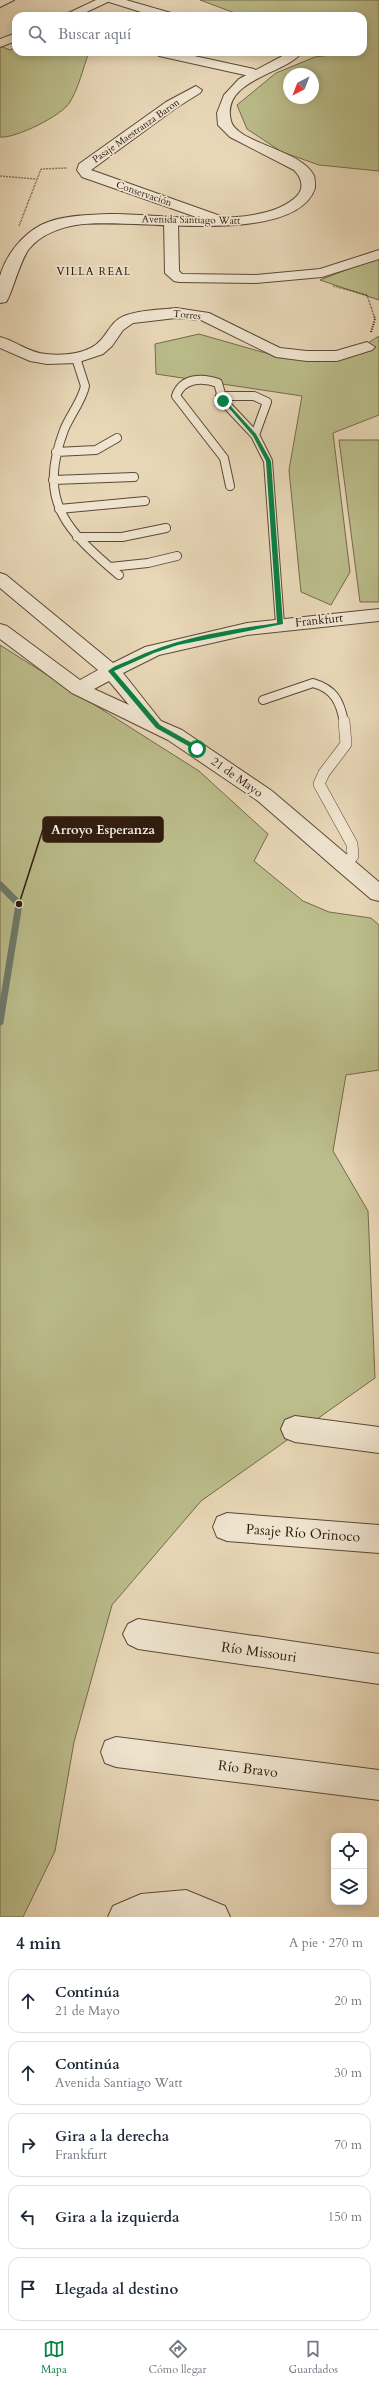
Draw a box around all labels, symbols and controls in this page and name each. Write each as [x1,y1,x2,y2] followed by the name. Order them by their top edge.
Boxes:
[12,12,367,56] search box
[26,23,48,45] icon: search
[58,24,131,44] text: Buscar aquí
[283,68,319,104] north arrow
[90,95,183,166] street label: Pasaje Maestranza Baron
[114,178,174,210] street label: Conservación
[142,212,241,228] street label: Avenida Santiago Watt
[57,264,131,279] district label: VILLA REAL
[172,307,202,323] street label: Torres
[214,392,232,410] route end
[294,610,344,630] street label: Frankfurt
[188,740,206,758] route start
[208,753,267,801] street label: 21 de Mayo
[43,817,163,842] callout: Arroyo Esperanza
[51,821,156,839] text: Arroyo Esperanza
[245,1520,361,1547] street label: Pasaje Río Orinoco
[220,1637,298,1667] street label: Río Missouri
[217,1756,280,1782] street label: Río Bravo
[331,1833,367,1905] map controls
[331,1833,367,1869] button: locate
[331,1869,367,1905] button: layers
[16,1932,61,1955] text: 4 min
[289,1934,363,1952] text: A pie · 270 m
[55,1982,120,2002] text: Continúa
[17,1990,39,2012] icon: ahead
[334,1992,362,2010] text: 20 m
[55,2002,120,2020] text: 21 de Mayo
[55,2054,120,2074] text: Continúa
[17,2062,39,2084] icon: ahead
[334,2064,362,2082] text: 30 m
[55,2074,183,2092] text: Avenida Santiago Watt
[55,2126,169,2146] text: Gira a la derecha
[17,2134,39,2156] icon: right
[334,2136,362,2154] text: 70 m
[55,2146,107,2164] text: Frankfurt
[17,2206,39,2228] icon: left
[55,2207,179,2227] text: Gira a la izquierda
[328,2208,362,2226] text: 150 m
[17,2278,39,2300] icon: arrive
[55,2279,178,2299] text: Llegada al destino
[41,2338,67,2377] tab: Mapa
[149,2338,207,2377] tab: Cómo llegar
[288,2338,338,2377] tab: Guardados

